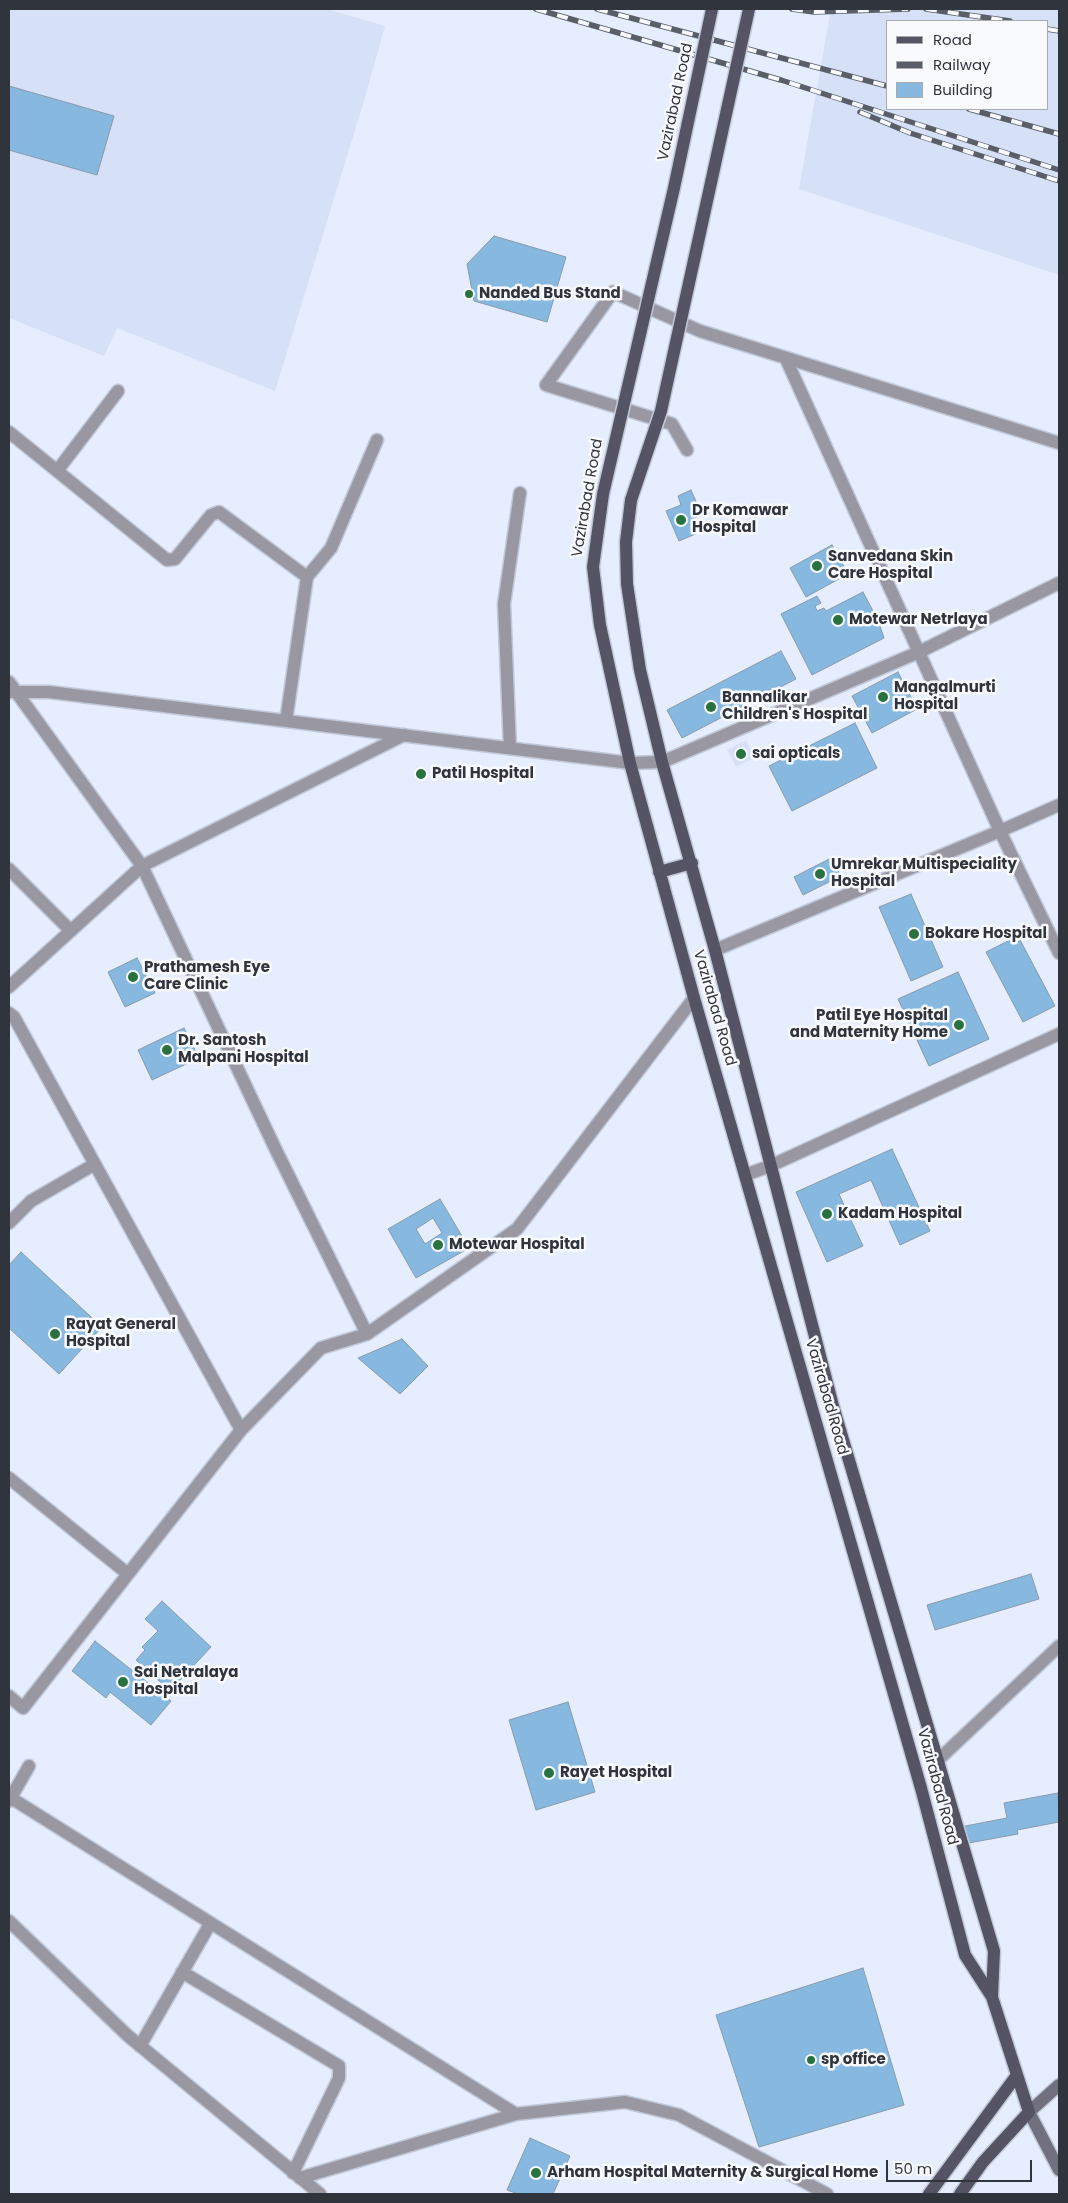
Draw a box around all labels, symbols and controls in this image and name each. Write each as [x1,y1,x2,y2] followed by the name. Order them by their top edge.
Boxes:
[886,20,1048,110] legend
[933,29,972,50] text: Road
[655,41,697,163] street label: Vazirabad Road
[933,54,991,75] text: Railway
[933,79,993,100] text: Building
[479,285,621,303] place label: Nanded Bus Stand
[463,288,475,300] marker: Nanded Bus Stand
[569,437,607,559] street label: Vazirabad Road
[692,502,788,537] place label: Dr Komawar Hospital
[674,513,688,527] marker: Dr Komawar Hospital
[828,548,953,583] place label: Sanvedana Skin Care Hospital
[810,559,824,573] marker: Sanvedana Skin Care Hospital
[849,611,988,629] place label: Motewar Netrlaya
[831,613,845,627] marker: Motewar Netrlaya
[894,679,996,714] place label: Mangalmurti Hospital
[722,689,867,724] place label: Bannalikar Children's Hospital
[876,690,890,704] marker: Mangalmurti Hospital
[704,700,718,714] marker: Bannalikar Children's Hospital
[752,745,840,763] place label: sai opticals
[734,747,748,761] marker: sai opticals
[432,765,534,783] place label: Patil Hospital
[414,767,428,781] marker: Patil Hospital
[831,856,1017,891] place label: Umrekar Multispeciality Hospital
[813,867,827,881] marker: Umrekar Multispeciality Hospital
[925,925,1047,943] place label: Bokare Hospital
[907,927,921,941] marker: Bokare Hospital
[689,948,739,1068] street label: Vazirabad Road
[144,959,270,994] place label: Prathamesh Eye Care Clinic
[126,970,140,984] marker: Prathamesh Eye Care Clinic
[790,1007,948,1042] place label: Patil Eye Hospital and Maternity Home
[952,1018,966,1032] marker: Patil Eye Hospital and Maternity Home
[178,1032,309,1067] place label: Dr. Santosh Malpani Hospital
[160,1043,174,1057] marker: Dr. Santosh Malpani Hospital
[838,1205,962,1223] place label: Kadam Hospital
[820,1207,834,1221] marker: Kadam Hospital
[449,1236,585,1254] place label: Motewar Hospital
[431,1238,445,1252] marker: Motewar Hospital
[66,1316,176,1351] place label: Rayat General Hospital
[48,1327,62,1341] marker: Rayat General Hospital
[801,1337,851,1457] street label: Vazirabad Road
[134,1664,239,1699] place label: Sai Netralaya Hospital
[116,1675,130,1689] marker: Sai Netralaya Hospital
[913,1727,961,1847] street label: Vazirabad Road
[560,1764,672,1782] place label: Rayet Hospital
[542,1766,556,1780] marker: Rayet Hospital
[821,2051,886,2069] place label: sp office
[805,2054,817,2066] marker: sp office
[888,2150,1034,2182] scale bar
[894,2158,932,2179] text: 50 m
[547,2164,878,2182] place label: Arham Hospital Maternity & Surgical Home
[529,2166,543,2180] marker: Arham Hospital Maternity & Surgical Home

